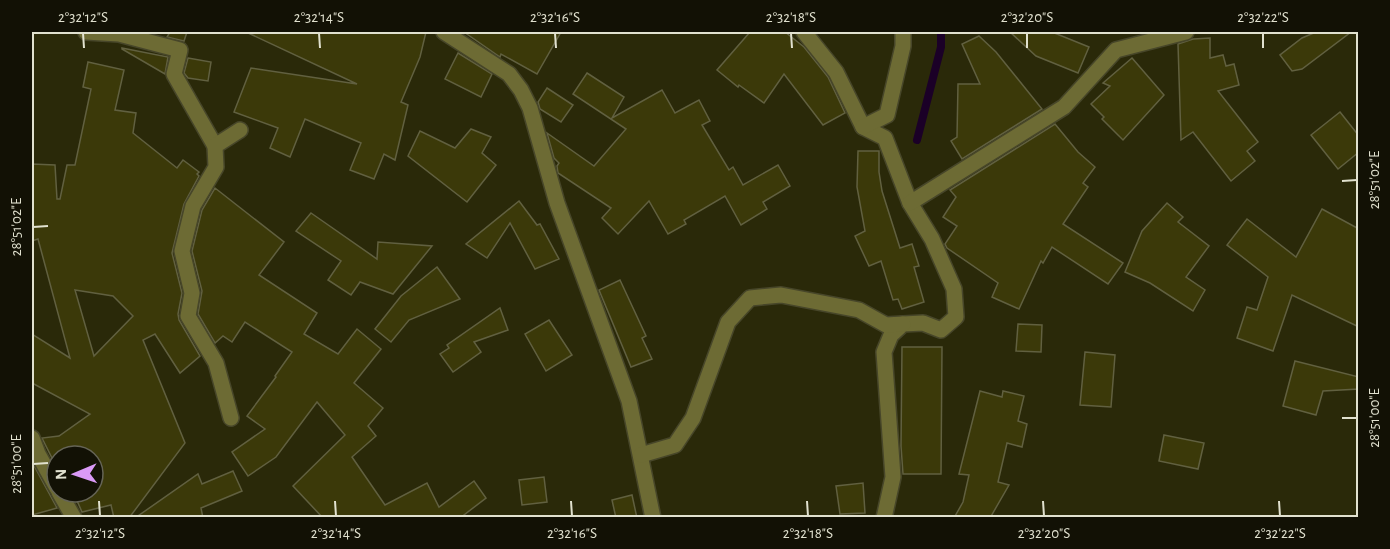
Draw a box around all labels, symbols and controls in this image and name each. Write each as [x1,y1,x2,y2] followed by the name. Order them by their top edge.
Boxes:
[58,10,108,25] text: 2°32'12"S
[294,10,344,25] text: 2°32'14"S
[530,10,580,25] text: 2°32'16"S
[766,10,816,25] text: 2°32'18"S
[1001,10,1053,25] text: 2°32'20"S
[1237,10,1289,25] text: 2°32'22"S
[1367,151,1382,209] text: 28°51'02"E
[9,198,24,256] text: 28°51'02"E
[1367,388,1382,448] text: 28°51'00"E
[9,434,24,494] text: 28°51'00"E
[45,444,105,504] north arrow
[53,469,69,480] text: N
[75,526,125,541] text: 2°32'12"S
[311,526,361,541] text: 2°32'14"S
[547,526,597,541] text: 2°32'16"S
[783,526,833,541] text: 2°32'18"S
[1018,526,1070,541] text: 2°32'20"S
[1254,526,1306,541] text: 2°32'22"S

